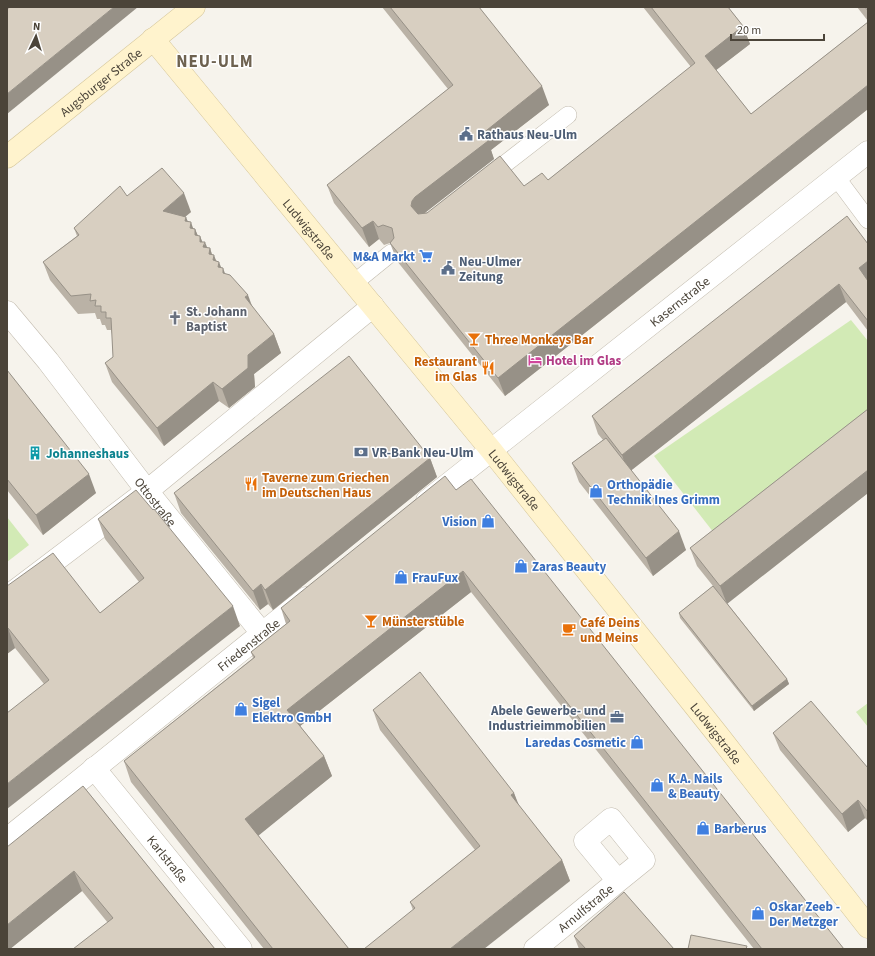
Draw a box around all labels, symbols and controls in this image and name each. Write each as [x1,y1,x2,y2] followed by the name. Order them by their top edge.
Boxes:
[16,16,56,56] north arrow
[731,16,824,42] scale bar
[32,19,41,34] text: N
[737,22,761,39] text: 20 m
[56,44,146,121] street label: Augsburger Straße
[176,50,254,74] district label: NEU-ULM
[458,126,474,142] public building icon: Rathaus Neu-Ulm
[477,126,577,144] place label: Rathaus Neu-Ulm
[278,195,339,264] street label: Ludwigstraße
[353,248,415,266] place label: M&A Markt
[418,248,434,264] supermarket icon: M&A Markt
[459,253,522,286] place label: Neu-Ulmer Zeitung
[440,260,456,276] public building icon: Neu-Ulmer Zeitung
[646,273,714,331] street label: Kasernstraße
[186,303,247,336] place label: St. Johann Baptist
[167,310,183,326] church icon: St. Johann Baptist
[466,331,482,347] bar icon: Three Monkeys Bar
[485,331,595,349] place label: Three Monkeys Bar
[527,352,543,368] hotel icon: Hotel im Glas
[546,352,622,370] place label: Hotel im Glas
[414,353,477,386] place label: Restaurant im Glas
[480,360,496,376] restaurant icon: Restaurant im Glas
[353,444,369,460] bank icon: VR-Bank Neu-Ulm
[371,444,474,462] place label: VR-Bank Neu-Ulm
[27,445,43,461] building icon: Johanneshaus
[46,445,129,463] place label: Johanneshaus
[484,446,544,515] street label: Ludwigstraße
[262,469,389,502] place label: Taverne zum Griechen im Deutschen Haus
[130,474,180,531] street label: Ottostraße
[243,476,259,492] restaurant icon: Taverne zum Griechen im Deutschen Haus
[607,476,720,509] place label: Orthopädie Technik Ines Grimm
[588,483,604,499] shop icon: Orthopädie Technik Ines Grimm
[441,513,477,531] place label: Vision
[480,513,496,529] shop icon: Vision
[513,558,529,574] shop icon: Zaras Beauty
[532,558,606,576] place label: Zaras Beauty
[393,569,409,585] shop icon: FrauFux
[412,569,459,587] place label: FrauFux
[363,613,379,629] bar icon: Münsterstüble
[382,613,465,631] place label: Münsterstüble
[580,614,640,647] place label: Café Deins und Meins
[214,615,284,676] street label: Friedenstraße
[561,621,577,637] cafe icon: Café Deins und Meins
[252,694,332,727] place label: Sigel Elektro GmbH
[686,699,746,768] street label: Ludwigstraße
[233,701,249,717] shop icon: Sigel Elektro GmbH
[488,702,606,735] place label: Abele Gewerbe- und Industrieimmobilien
[609,709,625,725] office icon: Abele Gewerbe- und Industrieimmobilien
[525,734,626,752] place label: Laredas Cosmetic
[629,734,645,750] shop icon: Laredas Cosmetic
[668,770,723,803] place label: K.A. Nails & Beauty
[649,777,665,793] shop icon: K.A. Nails & Beauty
[695,820,711,836] shop icon: Barberus
[714,820,767,838] place label: Barberus
[142,832,192,887] street label: Karlstraße
[554,880,618,937] street label: Arnulfstraße
[769,898,840,931] place label: Oskar Zeeb - Der Metzger
[750,905,766,921] shop icon: Oskar Zeeb - Der Metzger

